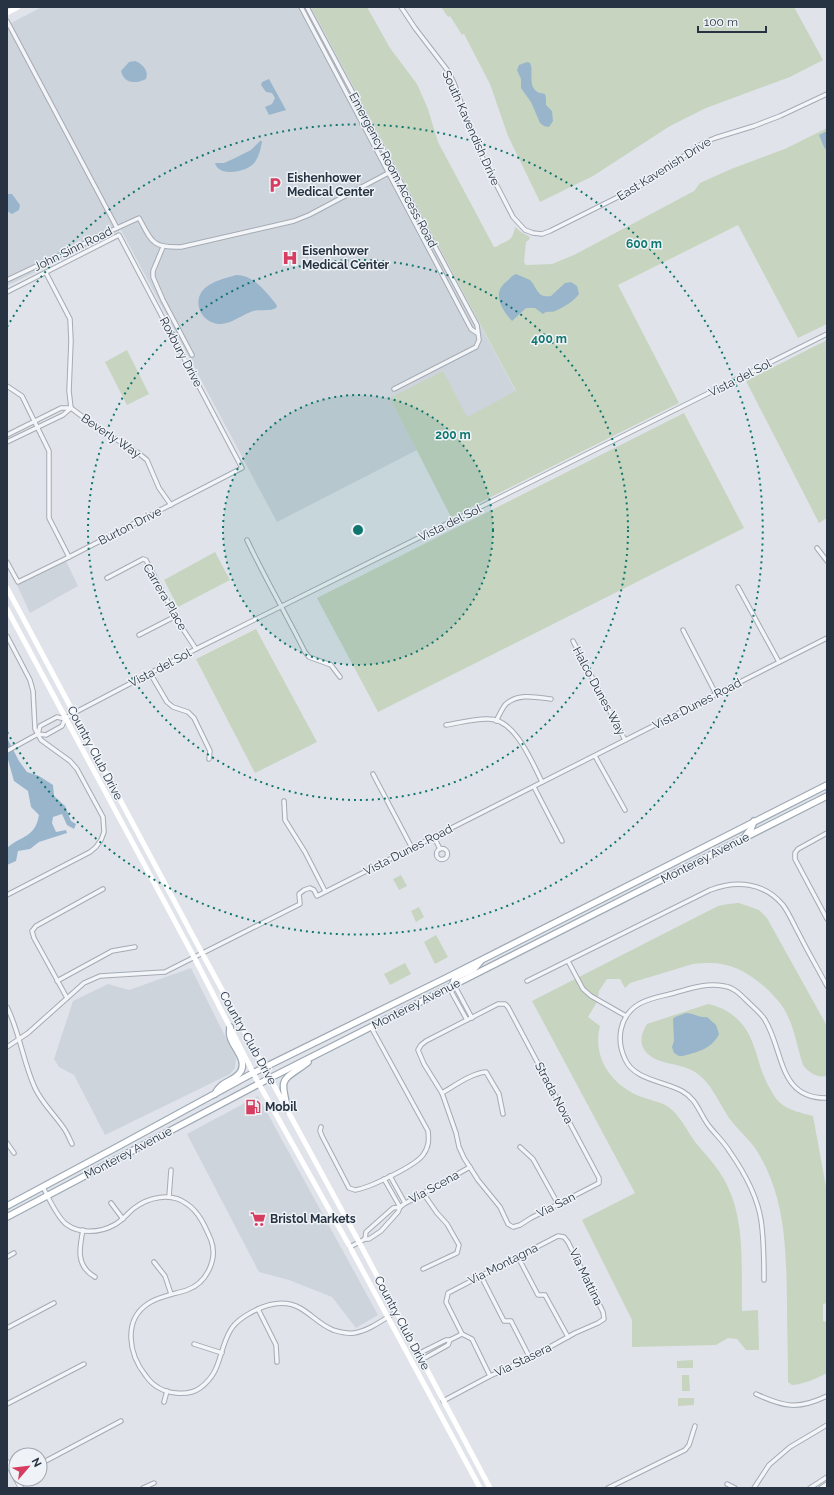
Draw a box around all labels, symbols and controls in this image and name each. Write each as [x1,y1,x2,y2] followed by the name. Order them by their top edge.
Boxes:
[698,8,766,34] scale bar
[704,15,738,29] text: 100 m
[439,68,503,188] street label: South Kavendish Drive
[346,90,440,250] street label: Emergency Room Access Road
[614,134,714,204] street label: East Kavenish Drive
[287,171,375,199] place label: Eishenhower Medical Center
[266,176,284,194] parking icon: Eishenhower Medical Center
[31,224,115,274] street label: John Sinn Road
[626,237,662,251] text: 600 m
[302,244,390,272] place label: Eisenhower Medical Center
[281,249,299,267] hospital icon: Eisenhower Medical Center
[157,315,205,389] street label: Roxbury Drive
[531,332,567,346] text: 400 m
[706,356,774,400] street label: Vista del Sol
[78,411,144,461] street label: Beverly Way
[435,428,471,442] text: 200 m
[416,501,484,544] street label: Vista del Sol
[96,504,164,548] street label: Burton Drive
[351,523,365,537] centre of rings
[140,561,190,633] street label: Carrera Place
[570,644,628,738] street label: Halco Dunes Way
[127,645,194,690] street label: Vista del Sol
[650,676,744,732] street label: Vista Dunes Road
[64,704,126,802] street label: Country Club Drive
[361,822,455,878] street label: Vista Dunes Road
[658,830,752,886] street label: Monterey Avenue
[369,976,463,1032] street label: Monterey Avenue
[217,989,279,1087] street label: Country Club Drive
[532,1060,576,1126] street label: Strada Nova
[244,1098,262,1116] fuel station icon: Mobil
[265,1100,297,1114] place label: Mobil
[82,1124,174,1182] street label: Monterey Avenue
[407,1168,461,1206] street label: Via Scena
[534,1189,578,1221] street label: Via San
[249,1210,267,1228] supermarket icon: Bristol Markets
[270,1212,356,1226] place label: Bristol Markets
[466,1240,540,1288] street label: Via Montagna
[566,1246,606,1308] street label: Via Mattina
[371,1274,433,1372] street label: Country Club Drive
[492,1340,554,1380] street label: Via Stasera
[8,1447,48,1487] north arrow
[29,1456,44,1469] text: N

